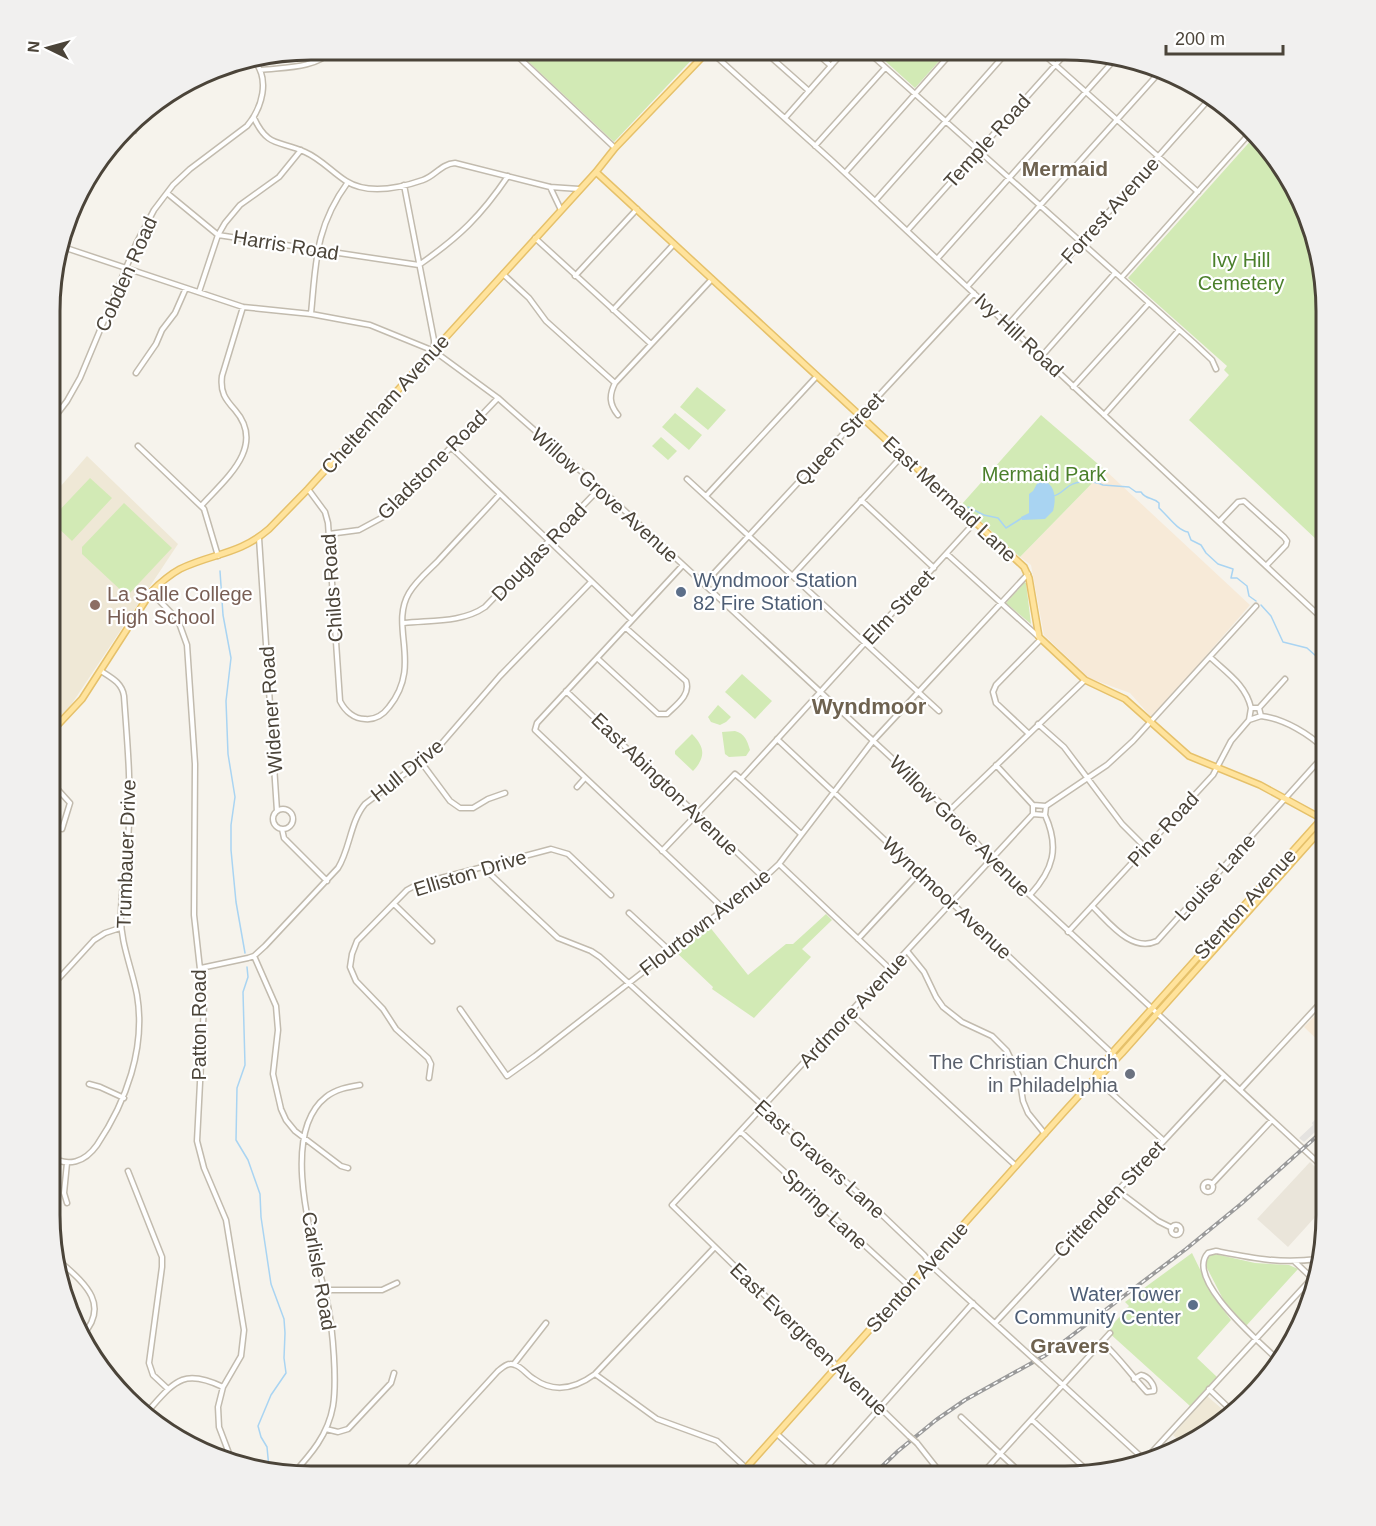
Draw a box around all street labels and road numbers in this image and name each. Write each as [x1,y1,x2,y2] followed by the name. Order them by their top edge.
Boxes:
[939,90,1035,192] street label: Temple Road
[1057,152,1163,268] street label: Forrest Avenue
[91,213,161,335] street label: Cobden Road
[232,226,340,264] street label: Harris Road
[970,289,1068,381] street label: Ivy Hill Road
[317,330,453,478] street label: Cheltenham Avenue
[790,388,888,490] street label: Queen Street
[373,406,491,524] street label: Gladstone Road
[527,423,683,567] street label: Willow Grove Avenue
[879,432,1021,566] street label: East Mermaid Lane
[487,499,591,605] street label: Douglas Road
[317,533,347,643] street label: Childs Road
[858,565,938,649] street label: Elm Street
[256,645,286,775] street label: Widener Road
[587,708,743,860] street label: East Abington Avenue
[366,734,448,806] street label: Hull Drive
[885,751,1035,901] street label: Willow Grove Avenue
[112,779,140,929] street label: Trumbauer Drive
[1123,787,1203,871] street label: Pine Road
[1170,829,1260,925] street label: Louise Lane
[878,833,1016,963] street label: Wyndmoor Avenue
[1190,844,1300,964] street label: Stenton Avenue
[411,845,529,901] street label: Elliston Drive
[635,864,775,980] street label: Flourtown Avenue
[794,948,912,1072] street label: Ardmore Avenue
[188,969,210,1081] street label: Patton Road
[751,1095,889,1223] street label: East Gravers Lane
[1049,1136,1169,1262] street label: Crittenden Street
[778,1164,872,1254] street label: Spring Lane
[298,1210,340,1332] street label: Carlisle Road
[862,1217,972,1337] street label: Stenton Avenue
[726,1258,892,1420] street label: East Evergreen Avenue

